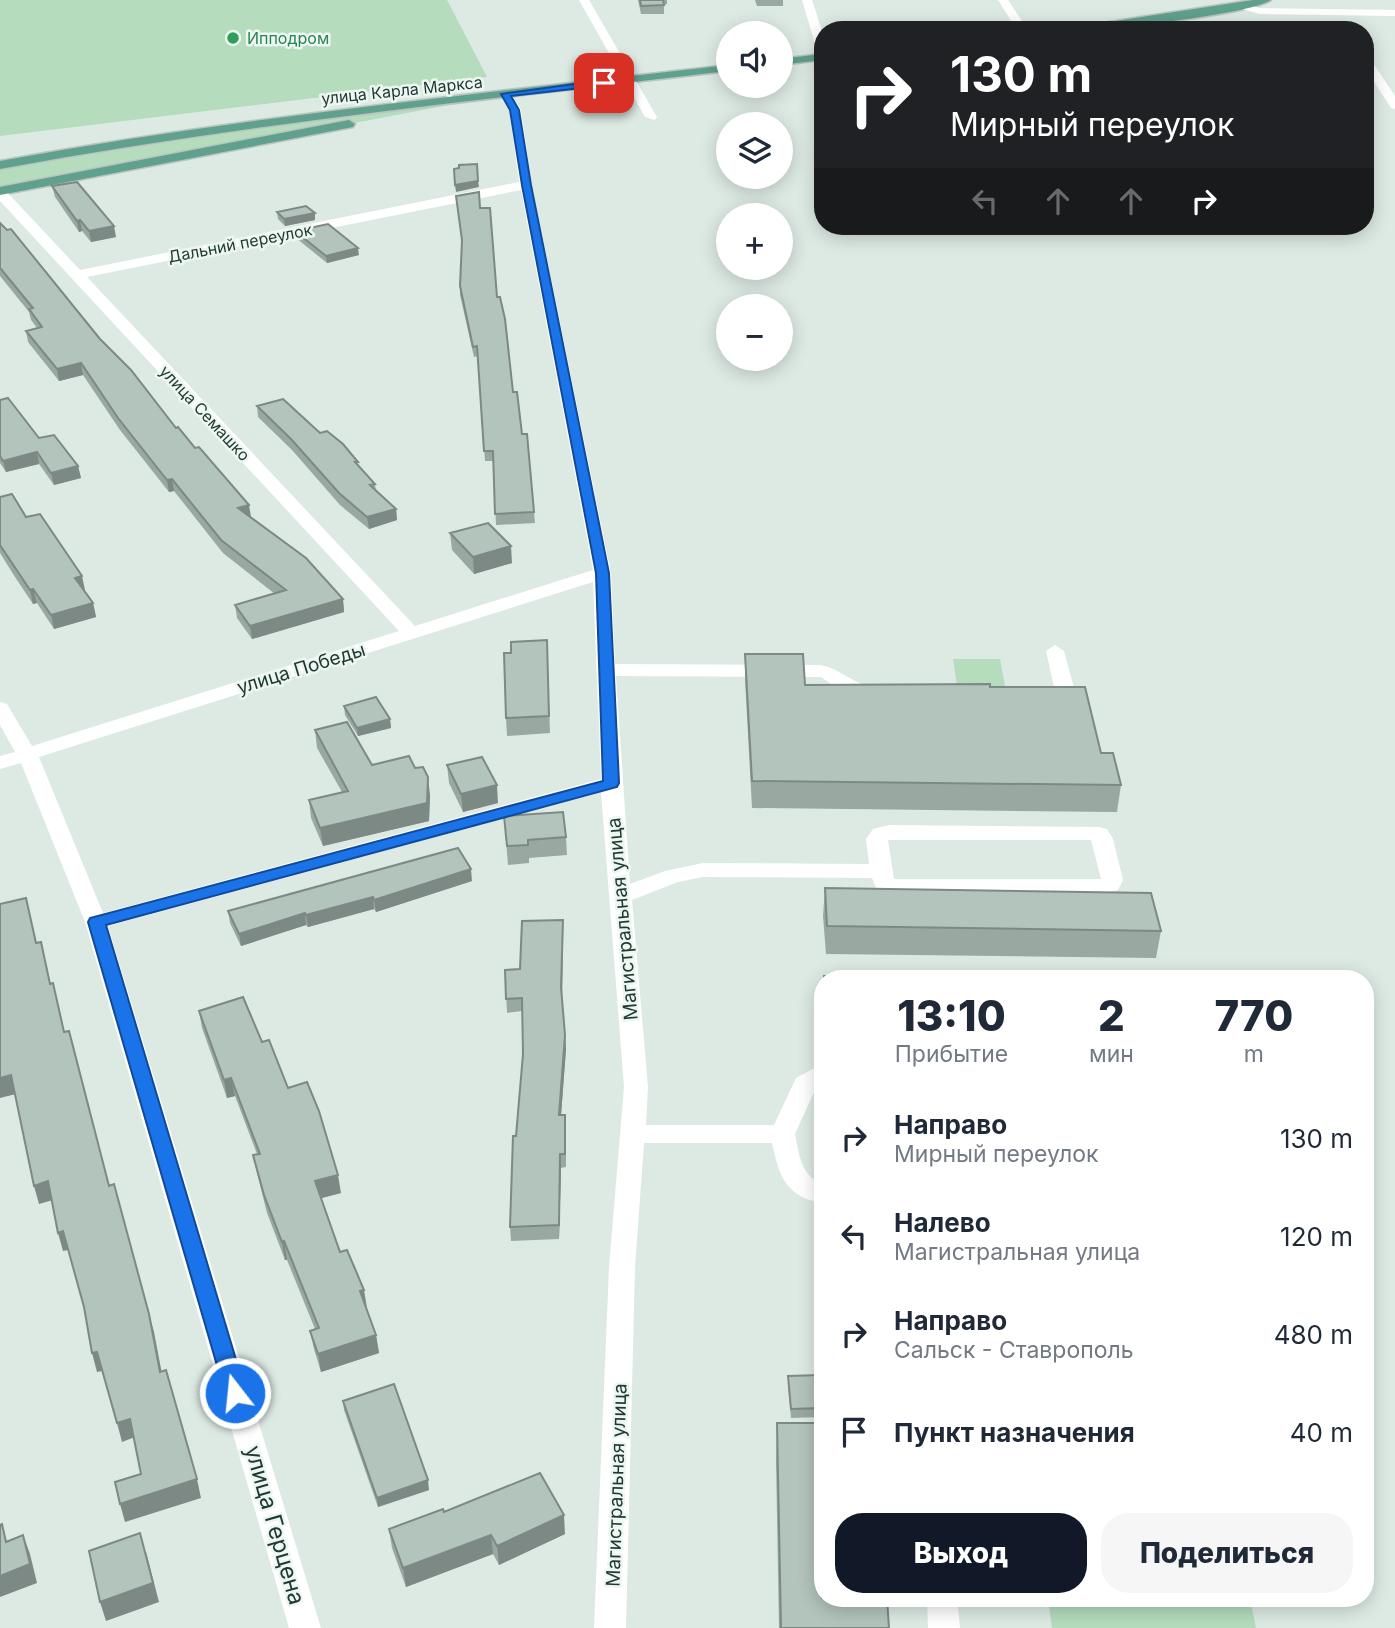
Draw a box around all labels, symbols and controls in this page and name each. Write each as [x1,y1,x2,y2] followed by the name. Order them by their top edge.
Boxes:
[716,21,793,371] map controls
[716,21,793,98] button: sound
[247,28,329,48] place label: Ипподром
[225,30,241,46] marker: Ипподром
[950,45,1092,104] text: 130 m
[835,49,926,140] icon: right
[574,53,634,113] pin
[585,64,623,102] icon: arrive
[320,72,484,108] street label: улица Карла Маркса
[950,105,1234,144] text: Мирный переулок
[716,112,793,189] button: layers
[966,182,1004,220] icon: left
[1039,182,1077,220] icon: ahead
[1112,182,1150,220] icon: ahead
[1185,182,1223,220] icon: right
[716,203,793,280] button: +
[166,219,314,267] street label: Дальний переулок
[716,294,793,371] button: −
[156,361,254,465] street label: улица Семашко
[234,638,368,699] street label: улица Победы
[602,817,643,1021] street label: Магистральная улица
[897,990,1006,1041] text: 13:10
[1098,990,1125,1041] text: 2
[1215,990,1293,1041] text: 770
[895,1040,1008,1068] text: Прибытие
[1089,1040,1134,1068] text: мин
[1244,1040,1264,1068] text: m
[894,1109,1007,1140] text: Направо
[835,1119,873,1157] icon: right
[1280,1123,1353,1154] text: 130 m
[894,1140,1098,1168] text: Мирный переулок
[894,1207,991,1238] text: Налево
[835,1217,873,1255] icon: left
[1280,1221,1353,1252] text: 120 m
[894,1238,1140,1266] text: Магистральная улица
[894,1305,1007,1336] text: Направо
[835,1315,873,1353] icon: right
[1274,1319,1353,1350] text: 480 m
[894,1336,1134,1364] text: Сальск - Ставрополь
[198,1356,272,1430] position arrow
[601,1383,632,1587] street label: Магистральная улица
[835,1413,873,1451] icon: arrive
[894,1417,1135,1448] text: Пункт назначения
[1290,1417,1353,1448] text: 40 m
[239,1442,311,1608] street label: улица Герцена
[835,1513,1087,1593] button: Выход
[1101,1513,1353,1593] button: Поделиться

